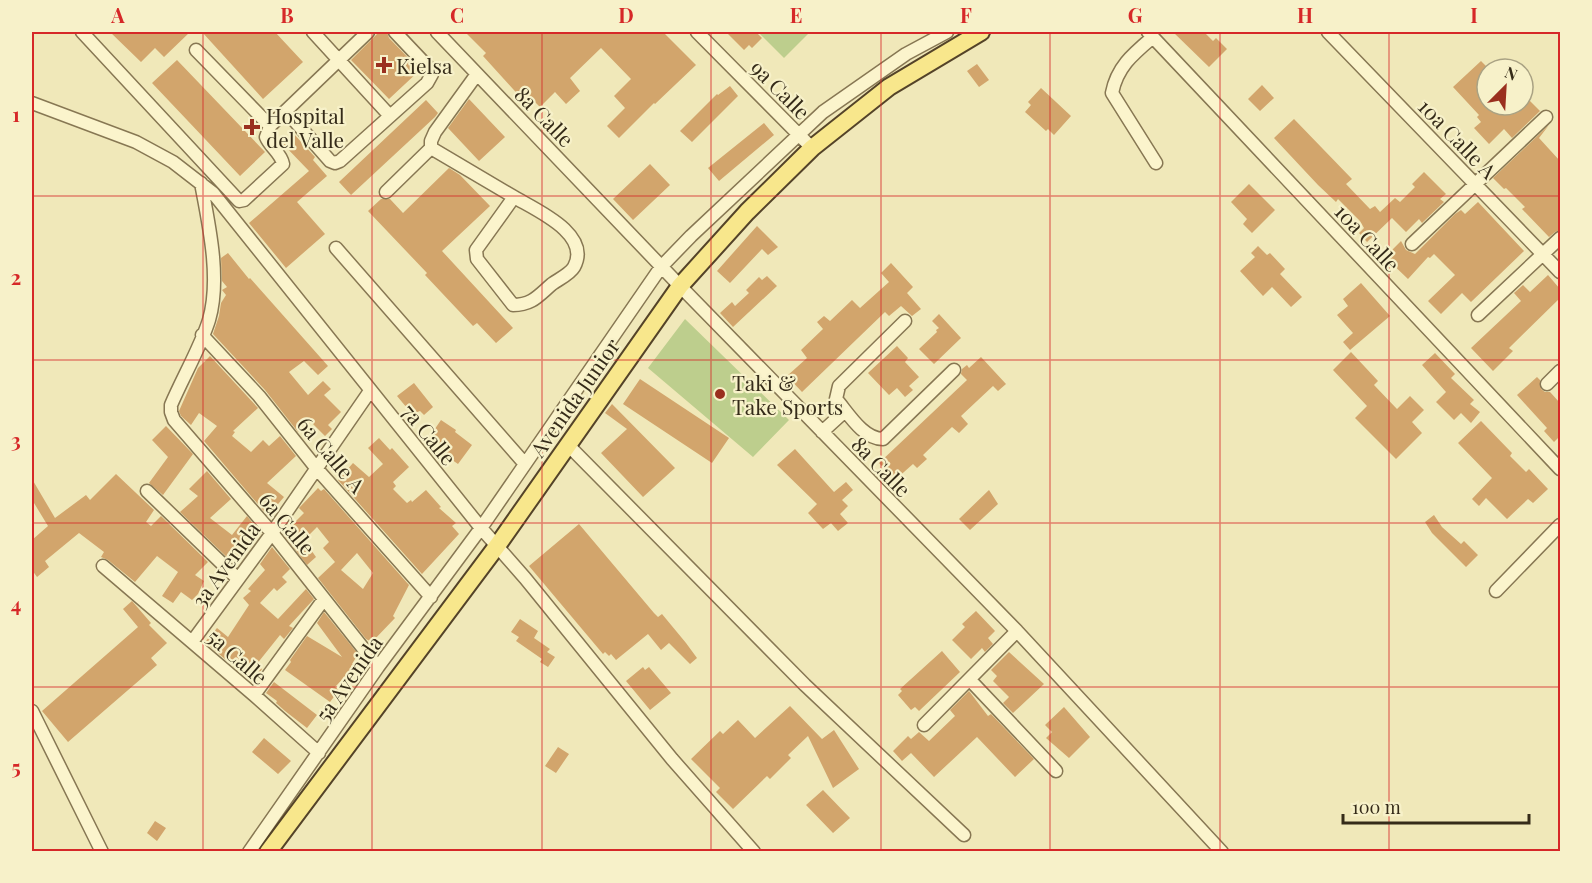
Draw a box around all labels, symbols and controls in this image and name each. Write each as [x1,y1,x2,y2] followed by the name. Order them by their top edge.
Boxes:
[110,1,125,28] text: A
[280,1,294,28] text: B
[450,1,464,28] text: C
[618,1,634,28] text: D
[790,1,802,28] text: E
[960,1,972,28] text: F
[1128,1,1143,28] text: G
[1297,1,1313,28] text: H
[1470,1,1478,28] text: I
[396,51,453,79] place label: Kielsa
[745,53,817,125] street label: 9a Calle
[1475,57,1535,117] north arrow
[377,58,391,72] marker: Kielsa
[1502,61,1521,85] text: N
[509,80,581,152] street label: 8a Calle
[1413,92,1504,185] street label: 10a Calle A
[12,100,20,127] text: 1
[266,101,345,153] place label: Hospital del Valle
[243,118,261,136] marker: Hospital del Valle
[1329,197,1407,277] street label: 10a Calle
[11,263,21,290] text: 2
[522,332,626,463] street label: Avenida Junior
[732,368,843,420] place label: Taki & Take Sports
[713,387,727,401] marker: Taki & Take Sports
[397,397,463,471] street label: 7a Calle
[292,410,373,499] street label: 6a Calle A
[11,426,21,453] text: 3
[846,430,918,502] street label: 8a Calle
[254,486,322,560] street label: 6a Calle
[184,515,266,612] street label: 3a Avenida
[11,590,21,617] text: 4
[202,622,274,690] street label: 5a Calle
[308,629,388,726] street label: 5a Avenida
[11,753,21,780] text: 5
[1343,787,1529,825] scale bar
[1352,795,1401,819] text: 100 m

